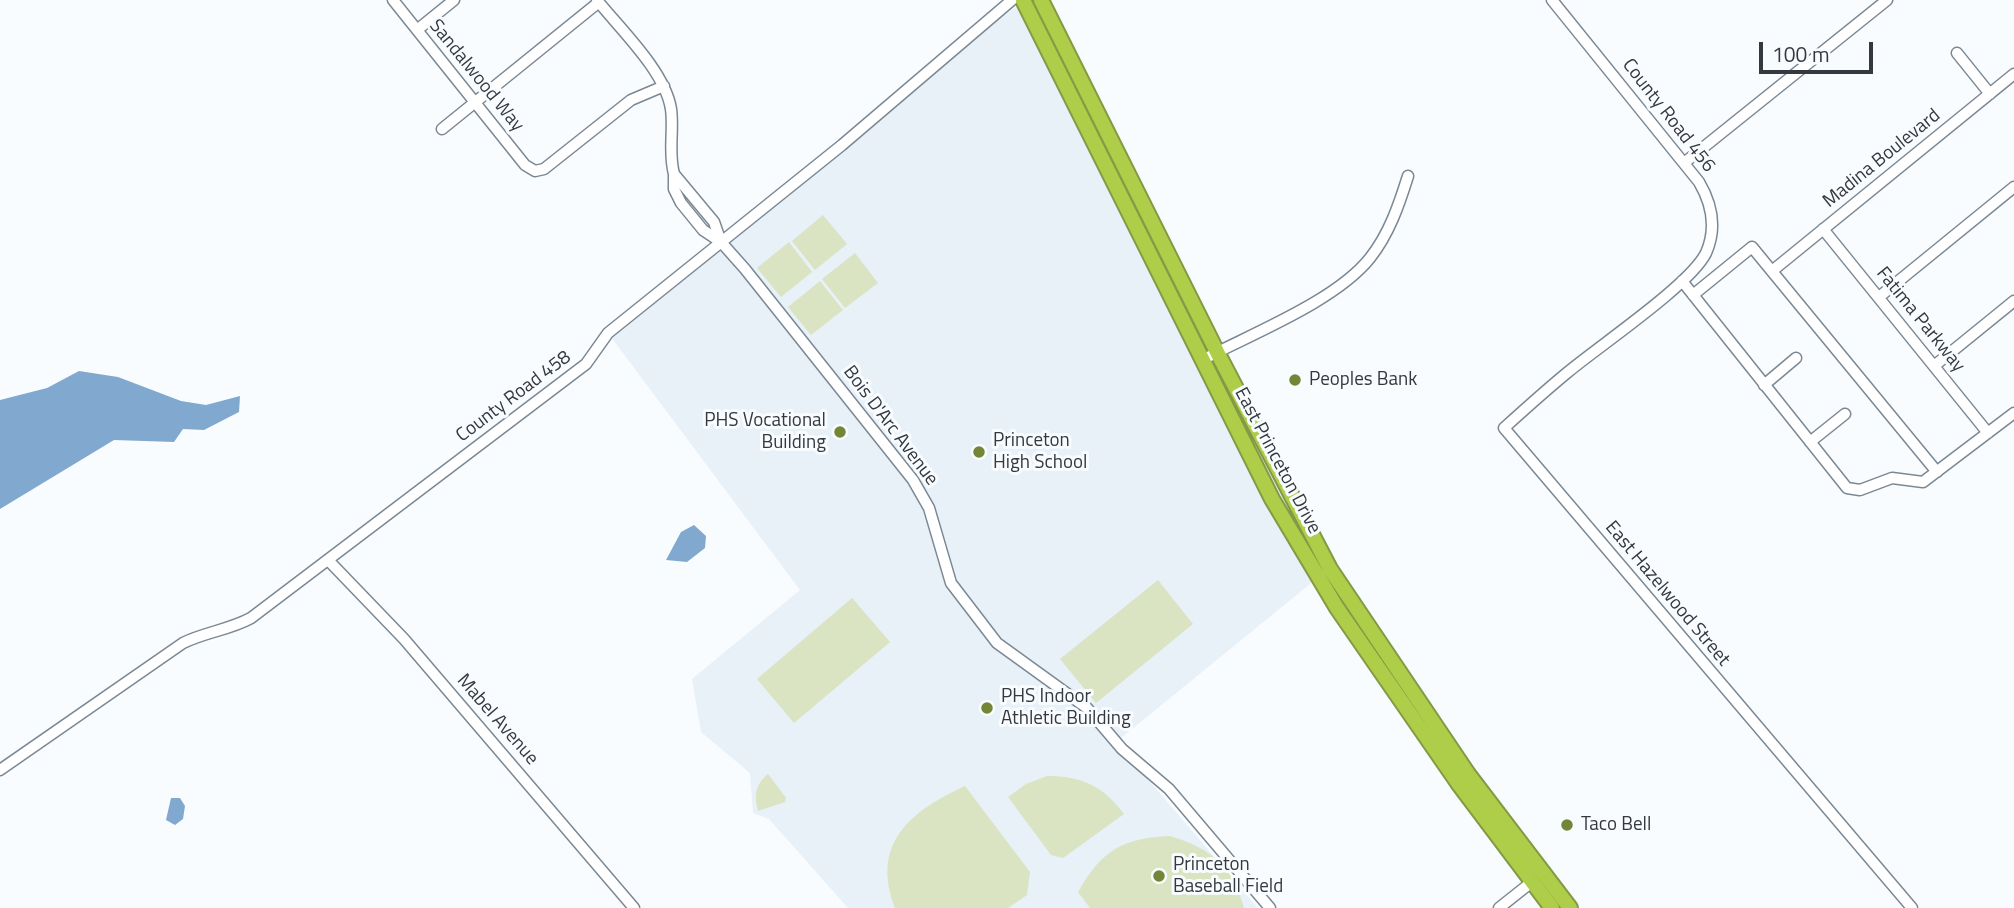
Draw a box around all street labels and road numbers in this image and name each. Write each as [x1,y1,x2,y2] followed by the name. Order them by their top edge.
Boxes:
[424,15,528,137] street label: Sandalwood Way
[1617,55,1719,177] street label: County Road 456
[1819,105,1945,213] street label: Madina Boulevard
[1871,263,1969,377] street label: Fatima Parkway
[452,346,576,448] street label: County Road 458
[838,362,942,490] street label: Bois D'Arc Avenue
[1229,384,1325,538] street label: East Princeton Drive
[1600,517,1734,671] street label: East Hazelwood Street
[451,670,543,770] street label: Mabel Avenue

